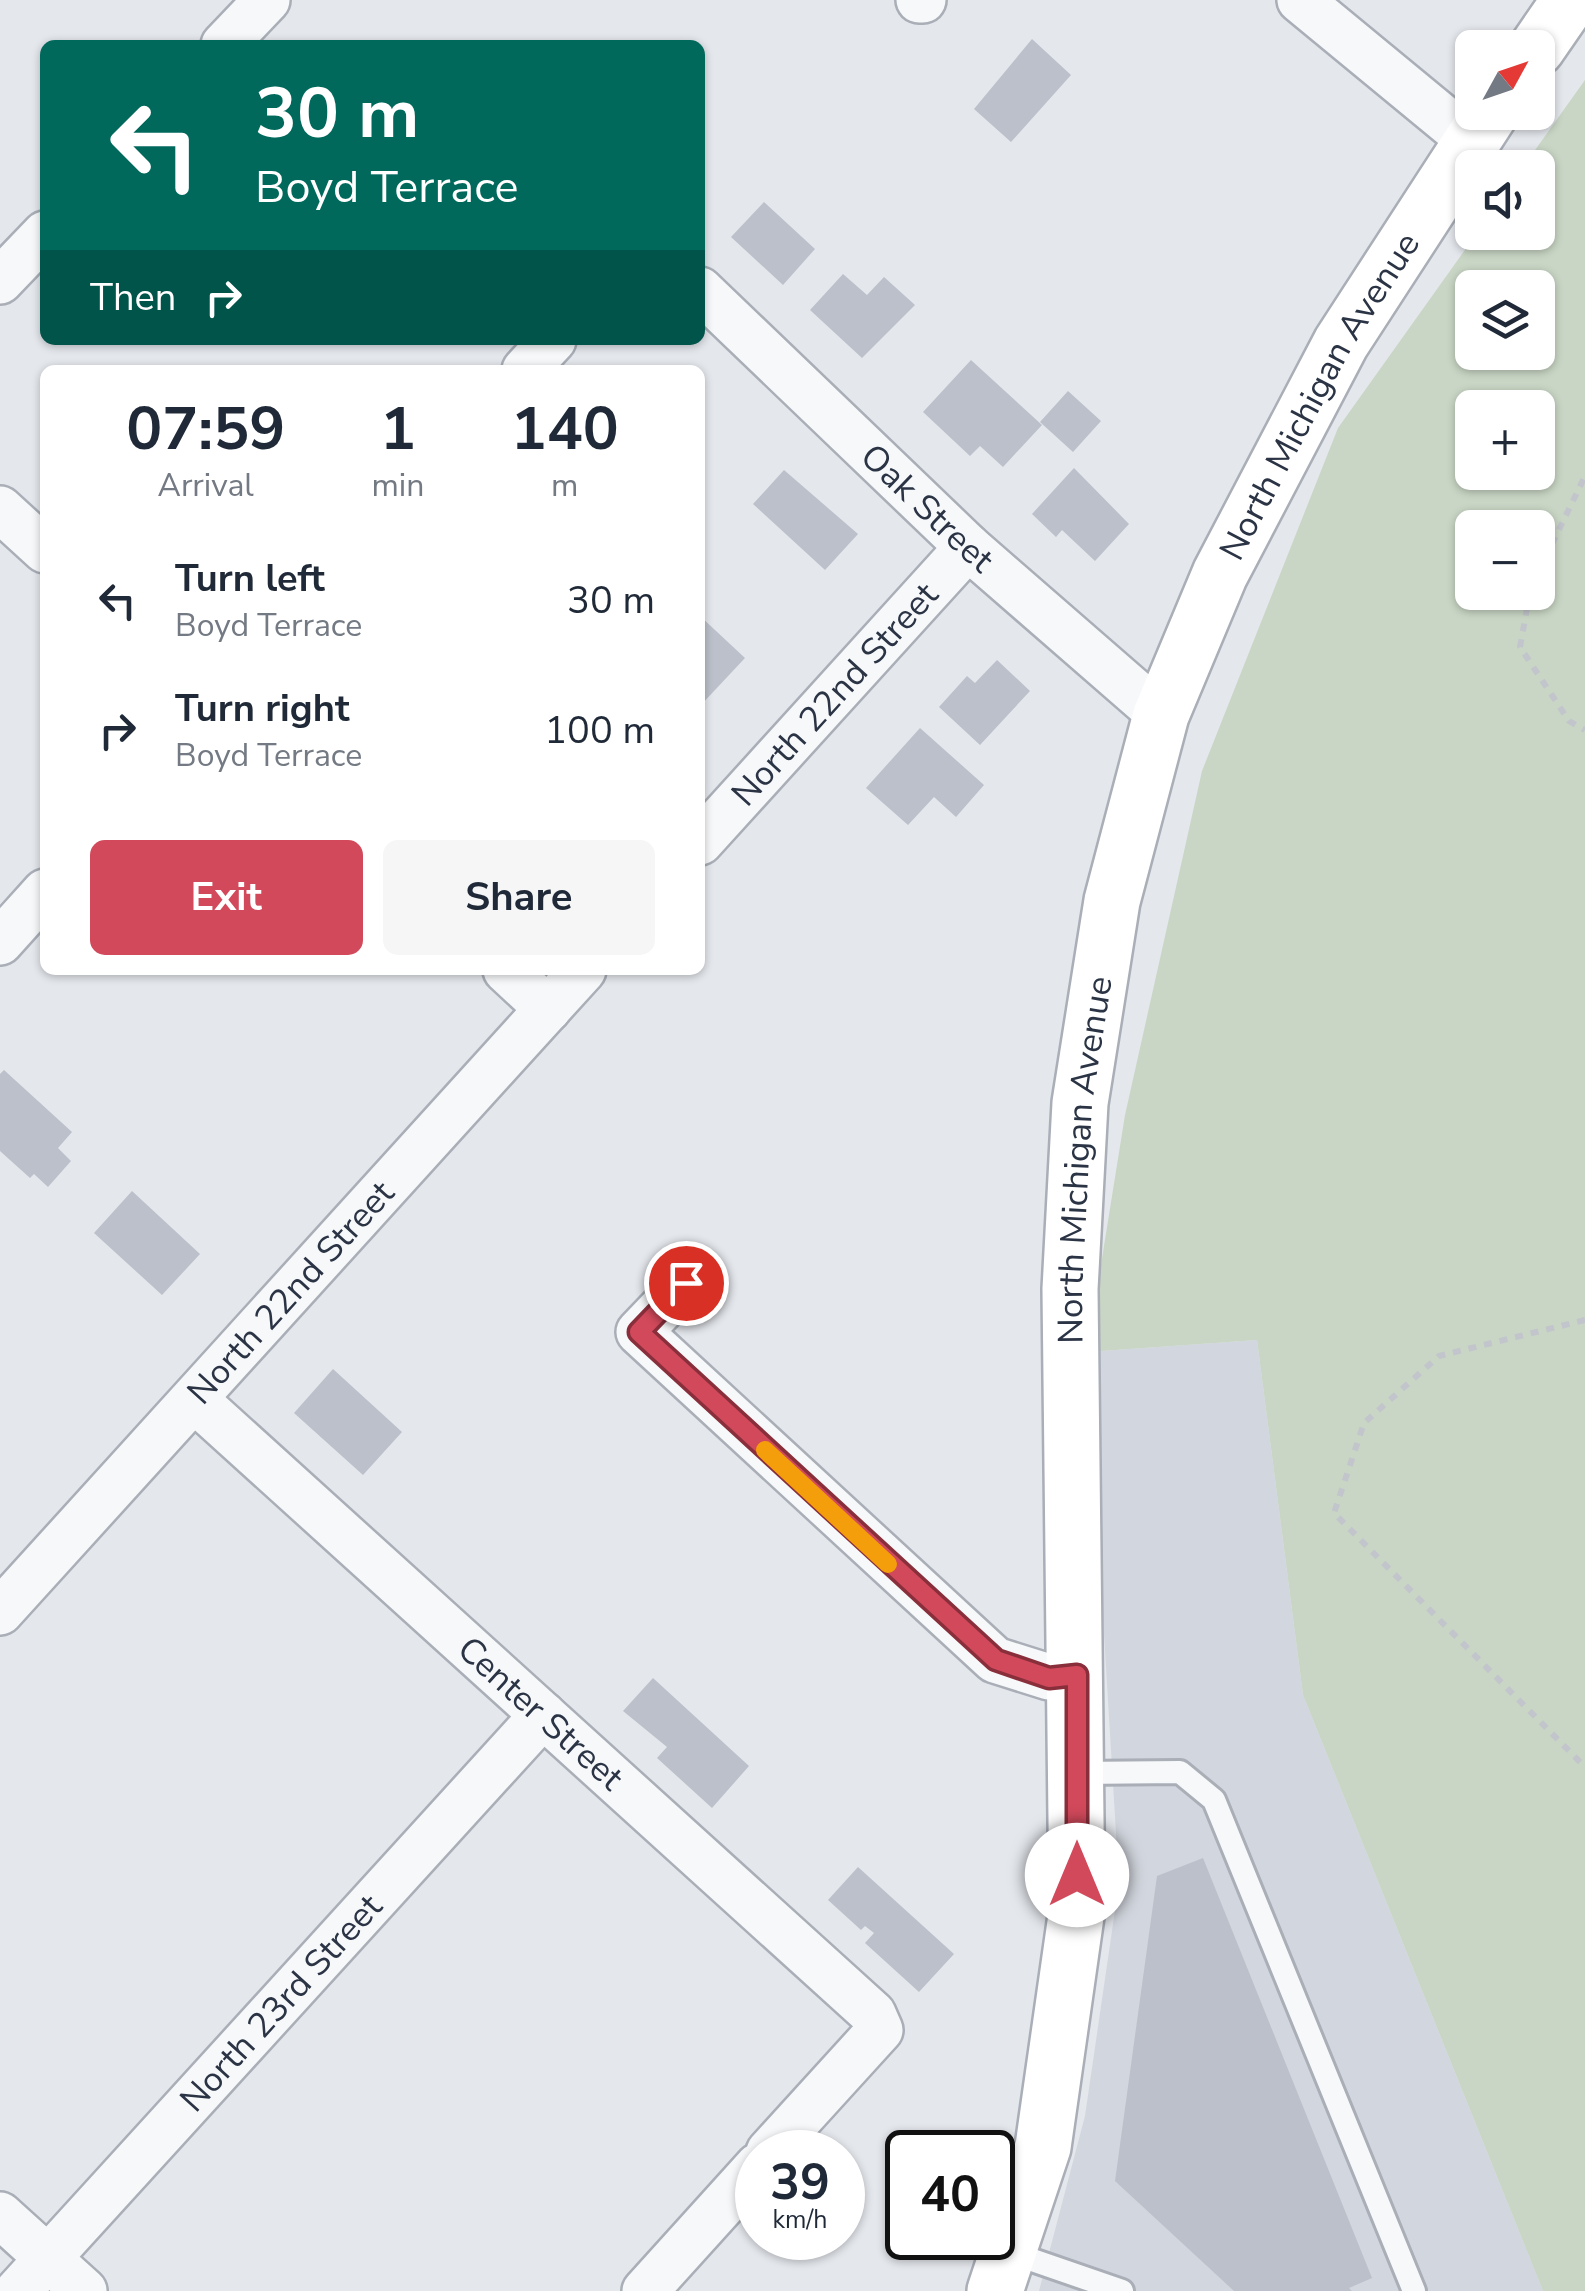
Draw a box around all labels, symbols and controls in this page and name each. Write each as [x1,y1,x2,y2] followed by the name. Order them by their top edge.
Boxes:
[1455,30,1555,130] north arrow
[1455,30,1555,610] map controls
[255,66,419,162] text: 30 m
[90,80,220,210] icon: left
[1455,150,1555,250] button: sound
[255,157,518,218] text: Boyd Terrace
[1208,223,1430,568] street label: North Michigan Avenue
[196,270,251,325] icon: right
[1455,270,1555,370] button: layers
[90,272,176,323] text: Then
[126,388,285,470] text: 07:59
[380,388,416,470] text: 1
[511,388,619,470] text: 140
[1455,390,1555,490] button: +
[851,433,1005,583] street label: Oak Street
[158,464,254,507] text: Arrival
[371,464,424,507] text: min
[551,464,578,507] text: m
[1455,510,1555,610] button: −
[175,553,325,604] text: Turn left
[721,571,949,816] street label: North 22nd Street
[90,573,145,628] icon: left
[567,575,655,626] text: 30 m
[175,604,362,647] text: Boyd Terrace
[175,683,350,734] text: Turn right
[90,703,145,758] icon: right
[544,705,655,756] text: 100 m
[175,734,362,777] text: Boyd Terrace
[90,840,363,955] button: Exit
[383,840,655,955] button: Share
[1046,973,1123,1344] street label: North Michigan Avenue
[177,1170,405,1414] street label: North 22nd Street
[644,1241,729,1326] pin
[659,1256,714,1311] icon: arrive
[448,1626,635,1801] street label: Center Street
[1025,1823,1129,1927] position arrow
[169,1883,393,2122] street label: North 23rd Street
[885,2130,1015,2260] speed limit sign: 40
[770,2148,830,2217] text: 39
[772,2203,828,2237] text: km/h

